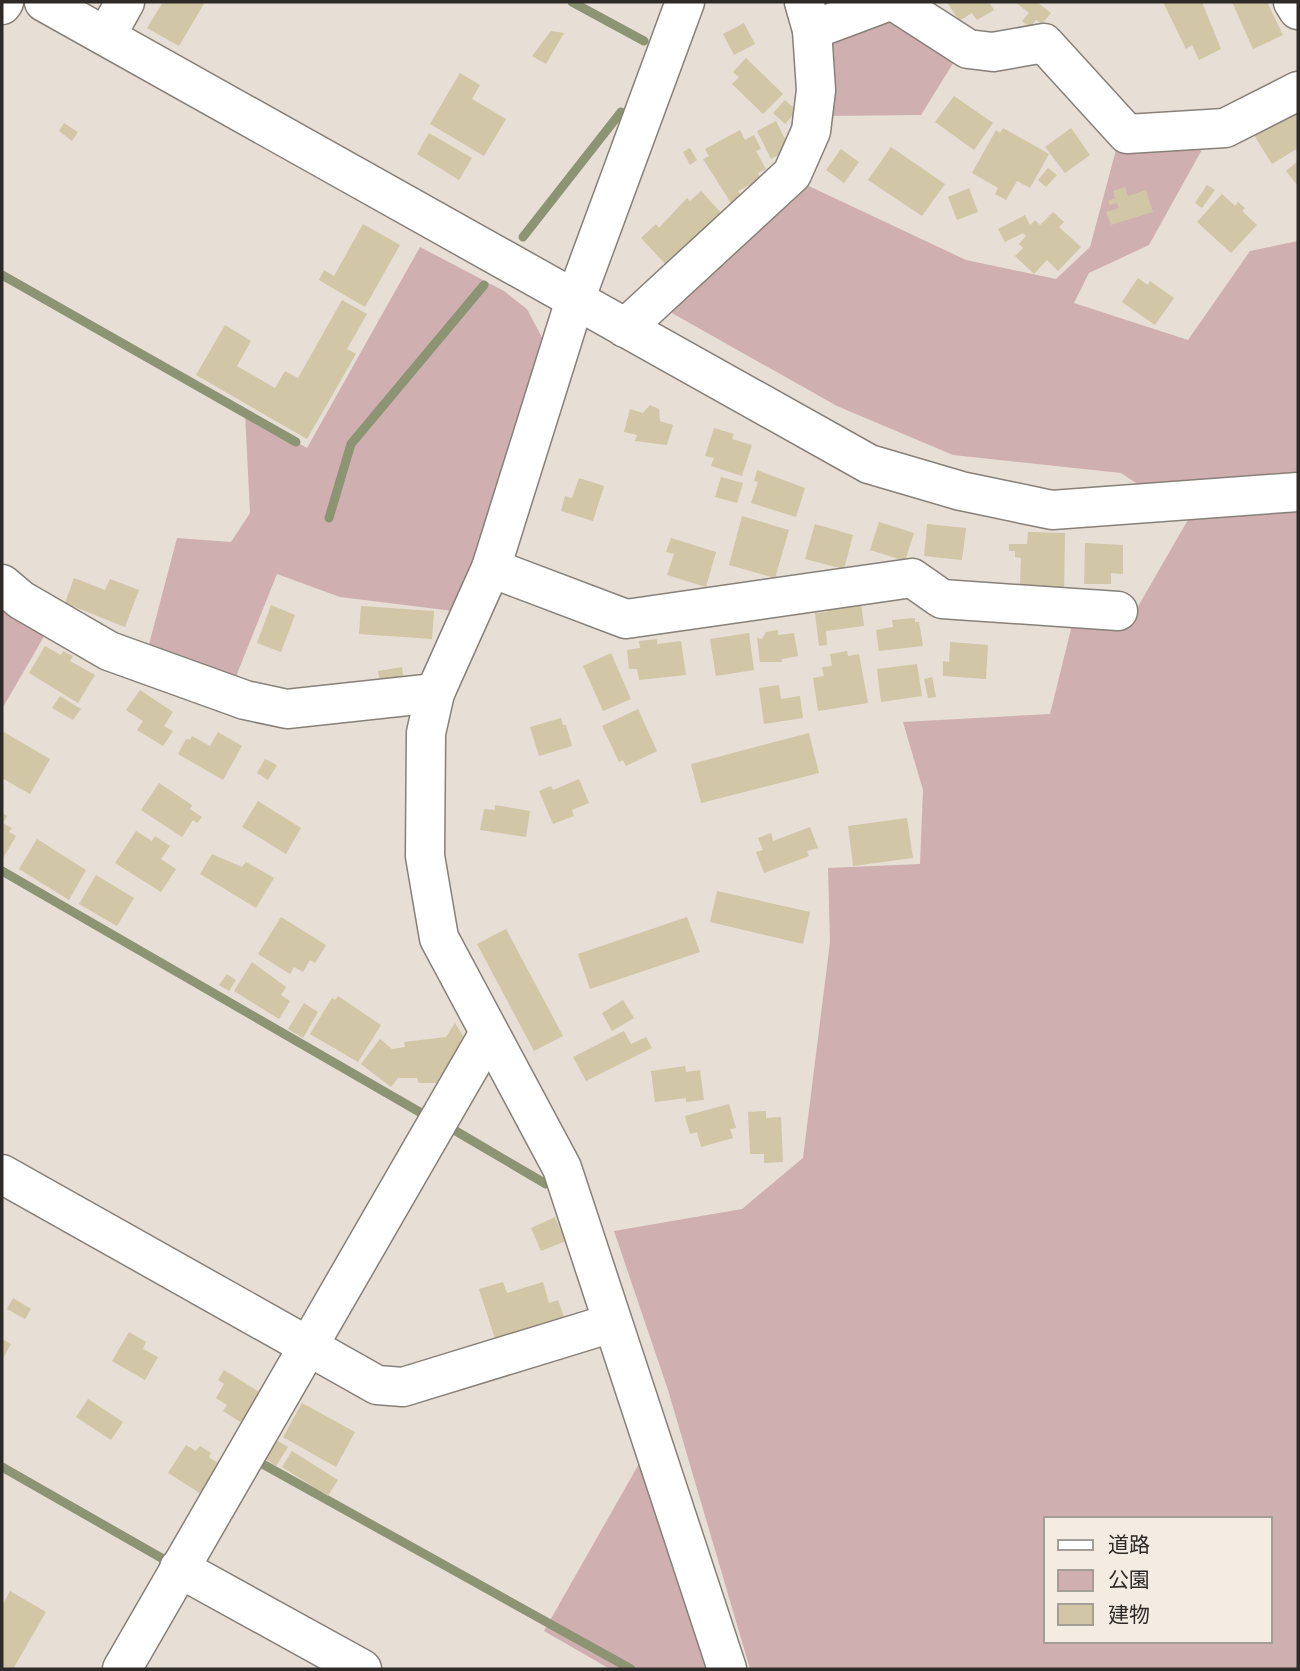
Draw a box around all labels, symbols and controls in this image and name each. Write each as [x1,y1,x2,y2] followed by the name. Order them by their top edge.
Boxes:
[1044,1517,1272,1643] legend
[1108,1533,1150,1558] text: 道路
[1108,1568,1150,1593] text: 公園
[1108,1603,1150,1628] text: 建物

